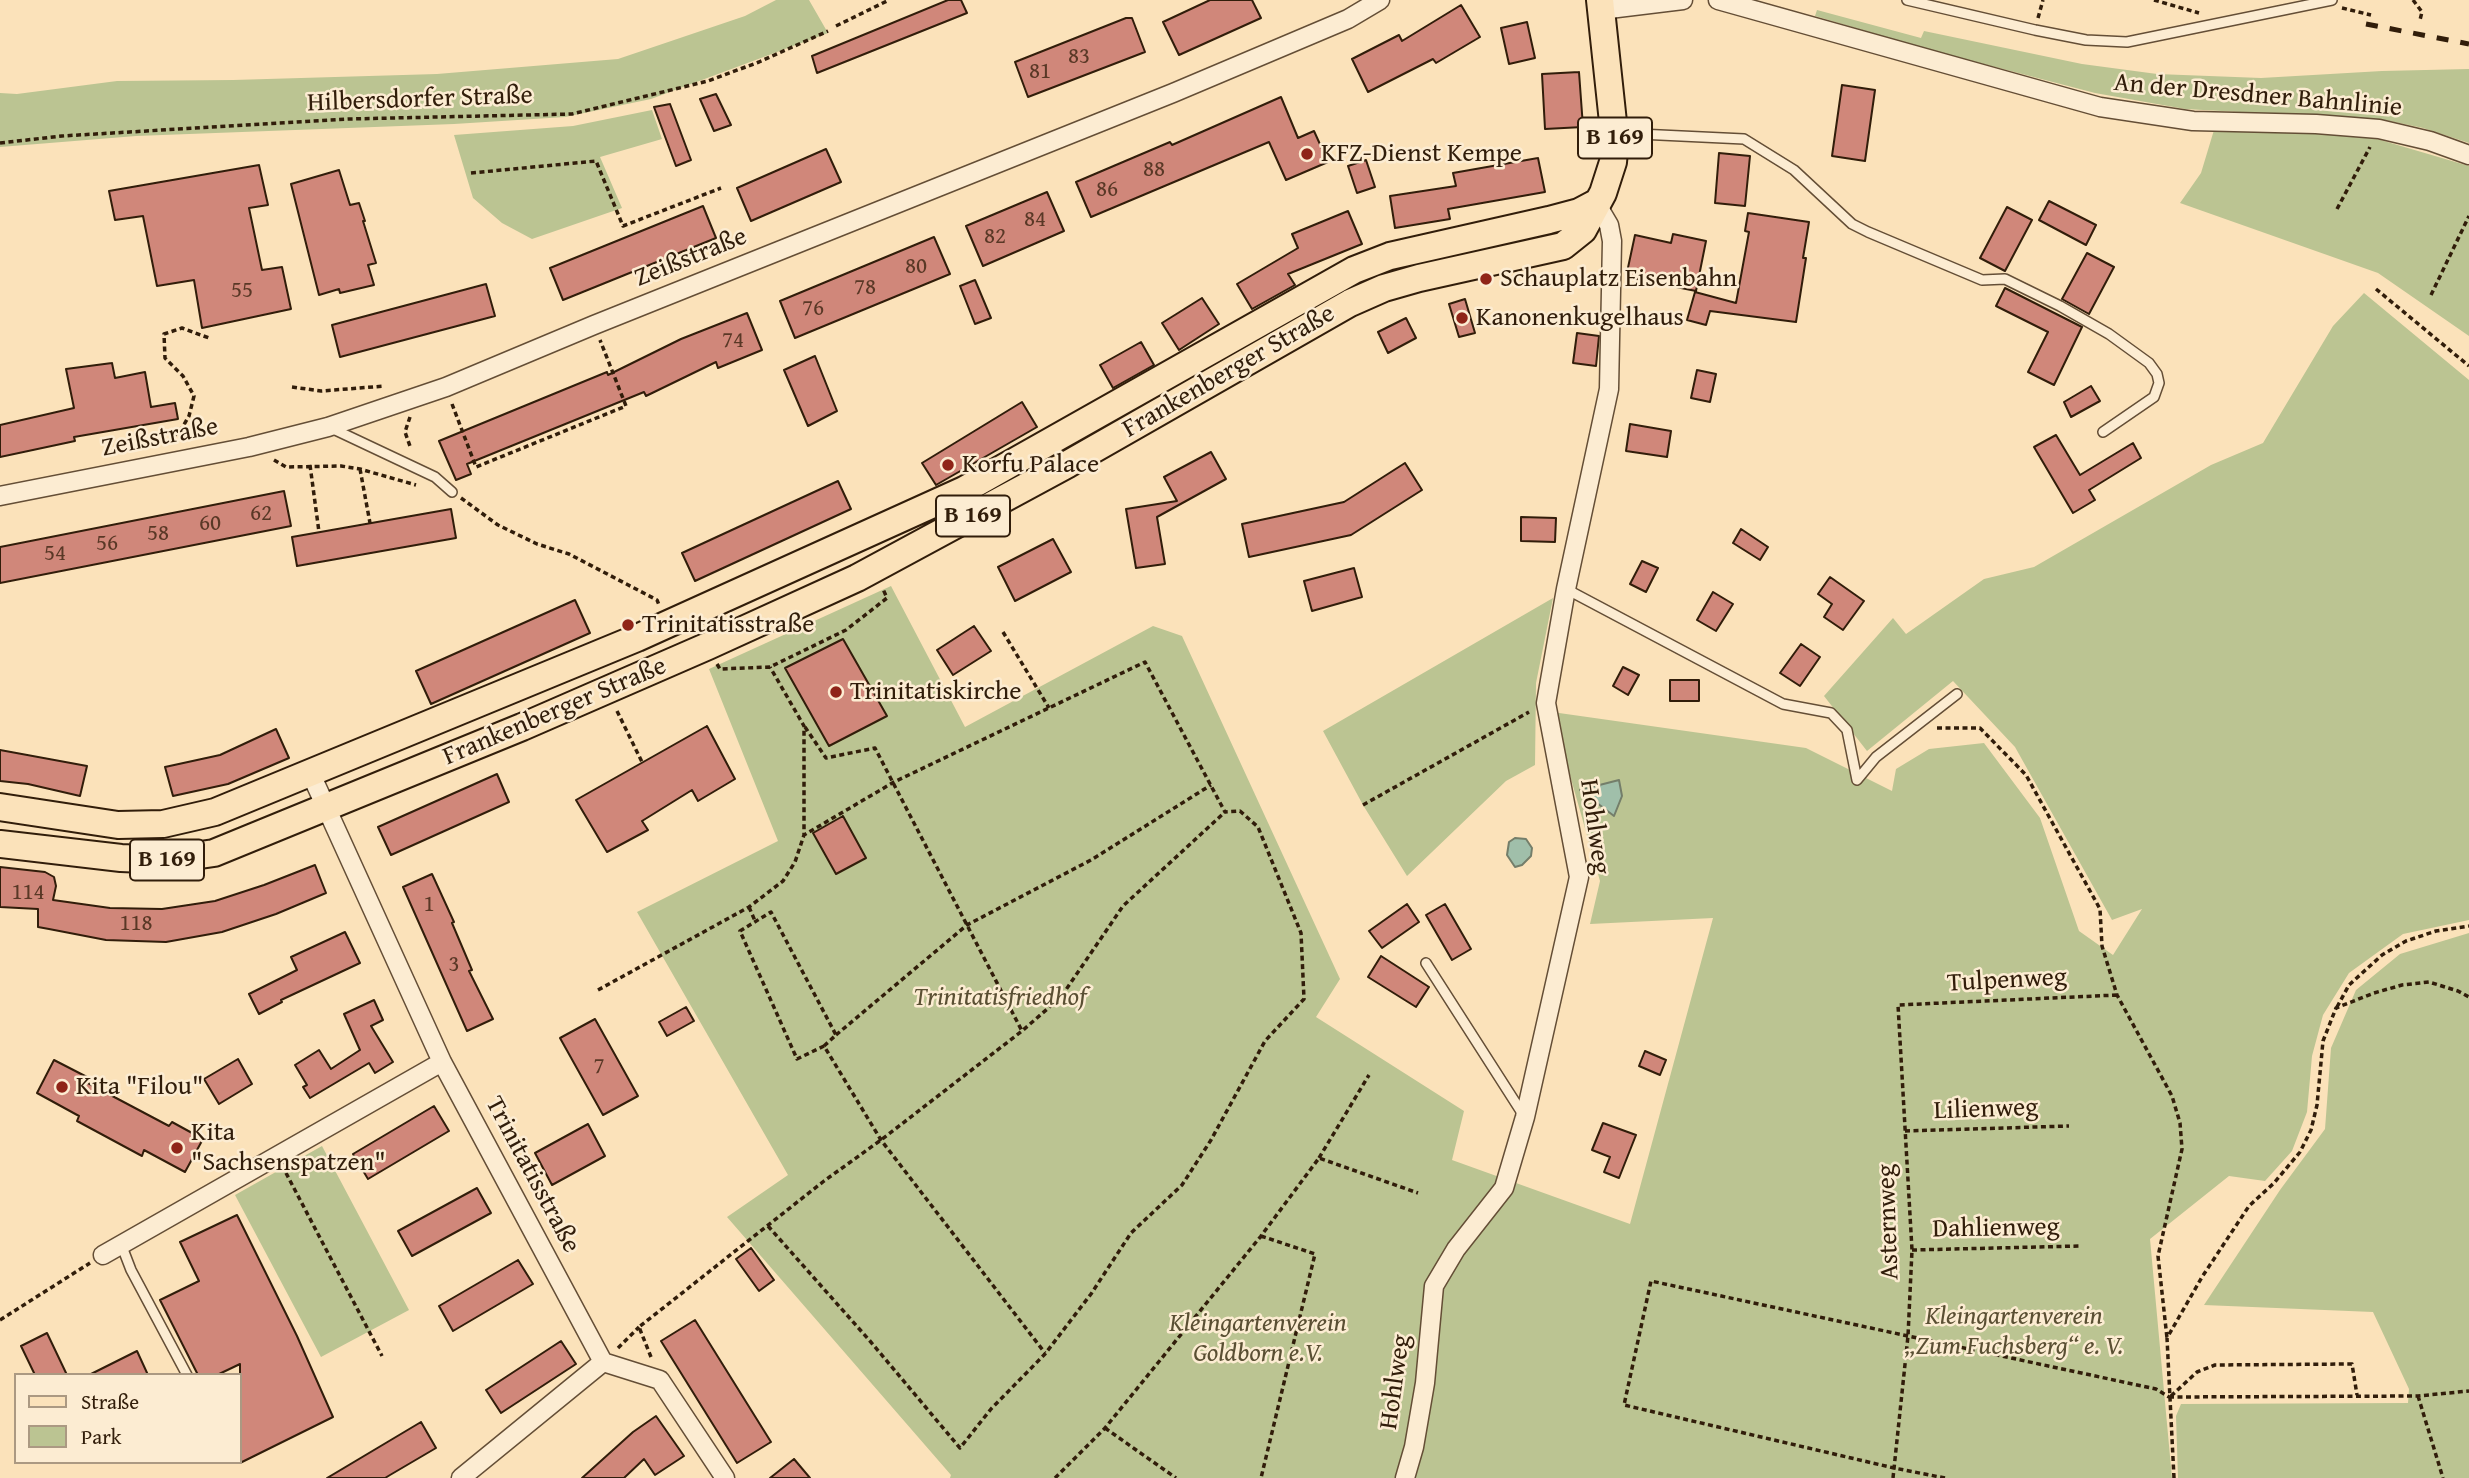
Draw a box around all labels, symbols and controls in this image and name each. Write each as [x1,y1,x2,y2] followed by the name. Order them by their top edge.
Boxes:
[1068,43,1090,71] house number: 83
[1029,58,1051,86] house number: 81
[2113,68,2403,124] street label: An der Dresdner Bahnlinie
[307,80,533,120] street label: Hilbersdorfer Straße
[1578,118,1652,158] road number: B 169
[1321,138,1522,170] place label: KFZ-Dienst Kempe
[1299,146,1315,162] marker: KFZ-Dienst Kempe
[1143,156,1165,184] house number: 88
[1096,176,1118,204] house number: 86
[1024,206,1046,234] house number: 84
[630,221,752,295] street label: Zeißstraße
[984,223,1006,251] house number: 82
[905,253,927,281] house number: 80
[1500,263,1737,295] place label: Schauplatz Eisenbahn
[1478,271,1494,287] marker: Schauplatz Eisenbahn
[854,274,876,302] house number: 78
[231,277,253,305] house number: 55
[802,295,824,323] house number: 76
[1117,299,1341,445] street label: Frankenberger Straße
[1476,302,1684,334] place label: Kanonenkugelhaus
[1454,310,1470,326] marker: Kanonenkugelhaus
[722,327,744,355] house number: 74
[99,411,221,465] street label: Zeißstraße
[962,449,1099,481] place label: Korfu Palace
[940,457,956,473] marker: Korfu Palace
[936,495,1010,536] road number: B 169
[250,500,272,528] house number: 62
[199,510,221,538] house number: 60
[147,520,169,548] house number: 58
[96,530,118,558] house number: 56
[44,540,66,568] house number: 54
[642,609,814,641] place label: Trinitatisstraße
[620,617,636,633] marker: Trinitatisstraße
[439,651,671,773] street label: Frankenberger Straße
[850,676,1022,708] place label: Trinitatiskirche
[828,684,844,700] marker: Trinitatiskirche
[1572,778,1616,876] street label: Hohlweg
[130,840,204,880] road number: B 169
[11,879,45,907] house number: 114
[423,891,435,919] house number: 1
[119,910,153,938] house number: 118
[448,951,460,979] house number: 3
[1946,962,2068,1000] street label: Tulpenweg
[914,982,1086,1014] park label: Trinitatisfriedhof
[593,1053,605,1081] house number: 7
[76,1071,203,1103] place label: Kita "Filou"
[54,1079,70,1095] marker: Kita "Filou"
[478,1092,586,1258] street label: Trinitatisstraße
[1933,1093,2039,1127] street label: Lilienweg
[191,1117,386,1178] place label: Kita "Sachsenspatzen"
[169,1140,185,1156] marker: Kita "Sachsenspatzen"
[1871,1164,1907,1280] street label: Asternweg
[1932,1212,2060,1246] street label: Dahlienweg
[1905,1301,2123,1362] park label: Kleingartenverein „Zum Fuchsberg“ e. V.
[1169,1308,1347,1370] park label: Kleingartenverein Goldborn e.V.
[1374,1333,1418,1431] street label: Hohlweg
[14,1373,242,1464] legend
[81,1386,139,1417] text: Straße
[81,1421,122,1452] text: Park

